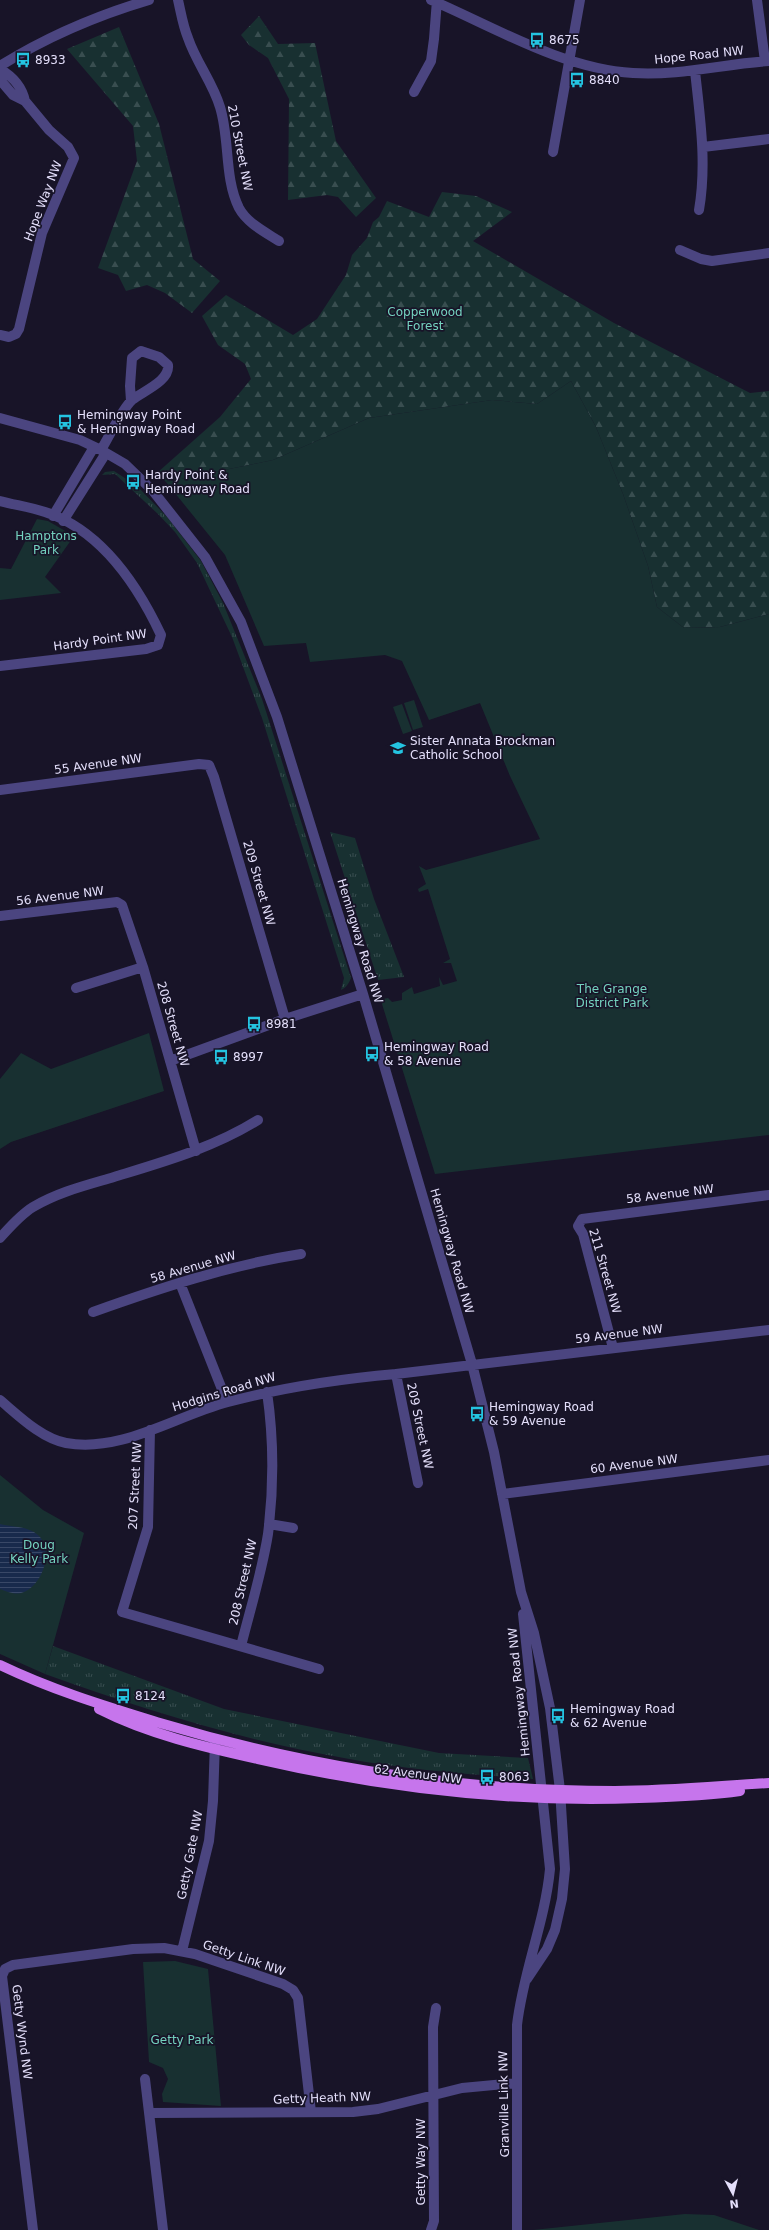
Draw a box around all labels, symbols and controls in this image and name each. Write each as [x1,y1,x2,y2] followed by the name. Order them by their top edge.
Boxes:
[528,31,546,49] bus stop icon: 8675
[549,33,580,47] place label: 8675
[654,43,745,67] street label: Hope Road NW
[14,51,32,69] bus stop icon: 8933
[35,53,66,67] place label: 8933
[568,71,586,89] bus stop icon: 8840
[589,73,620,87] place label: 8840
[225,104,255,193] street label: 210 Street NW
[21,159,65,243] street label: Hope Way NW
[387,305,463,333] park label: Copperwood Forest
[77,408,195,436] place label: Hemingway Point & Hemingway Road
[56,413,74,431] bus stop icon: Hemingway Point & Hemingway Road
[145,468,250,496] place label: Hardy Point & Hemingway Road
[124,473,142,491] bus stop icon: Hardy Point & Hemingway Road
[15,529,77,557] park label: Hamptons Park
[52,627,148,653] street label: Hardy Point NW
[410,734,555,762] place label: Sister Annata Brockman Catholic School
[389,739,407,757] school or university icon: Sister Annata Brockman Catholic School
[53,751,143,777] street label: 55 Avenue NW
[240,839,278,927] street label: 209 Street NW
[334,877,386,1005] street label: Hemingway Road NW
[15,884,105,908] street label: 56 Avenue NW
[154,980,192,1068] street label: 208 Street NW
[576,982,648,1010] park label: The Grange District Park
[245,1015,263,1033] bus stop icon: 8981
[266,1017,297,1031] place label: 8981
[384,1040,489,1068] place label: Hemingway Road & 58 Avenue
[363,1045,381,1063] bus stop icon: Hemingway Road & 58 Avenue
[212,1048,230,1066] bus stop icon: 8997
[233,1050,264,1064] place label: 8997
[625,1182,715,1206] street label: 58 Avenue NW
[427,1187,477,1315] street label: Hemingway Road NW
[586,1227,624,1315] street label: 211 Street NW
[149,1248,238,1286] street label: 58 Avenue NW
[574,1322,664,1346] street label: 59 Avenue NW
[171,1370,278,1414] street label: Hodgins Road NW
[404,1382,436,1471] street label: 209 Street NW
[489,1400,594,1428] place label: Hemingway Road & 59 Avenue
[468,1405,486,1423] bus stop icon: Hemingway Road & 59 Avenue
[126,1442,144,1530] street label: 207 Street NW
[589,1452,679,1476] street label: 60 Avenue NW
[10,1538,68,1566] park label: Doug Kelly Park
[226,1538,260,1626] street label: 208 Street NW
[505,1627,533,1757] street label: Hemingway Road NW
[114,1687,132,1705] bus stop icon: 8124
[135,1689,166,1703] place label: 8124
[570,1702,675,1730] place label: Hemingway Road & 62 Avenue
[549,1707,567,1725] bus stop icon: Hemingway Road & 62 Avenue
[373,1762,463,1786] street label: 62 Avenue NW
[478,1768,496,1786] bus stop icon: 8063
[499,1770,530,1784] place label: 8063
[175,1809,206,1901] street label: Getty Gate NW
[201,1937,287,1979] street label: Getty Link NW
[9,1984,35,2080] street label: Getty Wynd NW
[151,2033,214,2047] park label: Getty Park
[496,2050,512,2157] street label: Granville Link NW
[273,2089,371,2107] street label: Getty Heath NW
[414,2118,428,2206] street label: Getty Way NW
[713,2174,753,2214] north arrow
[729,2196,740,2210] text: N

